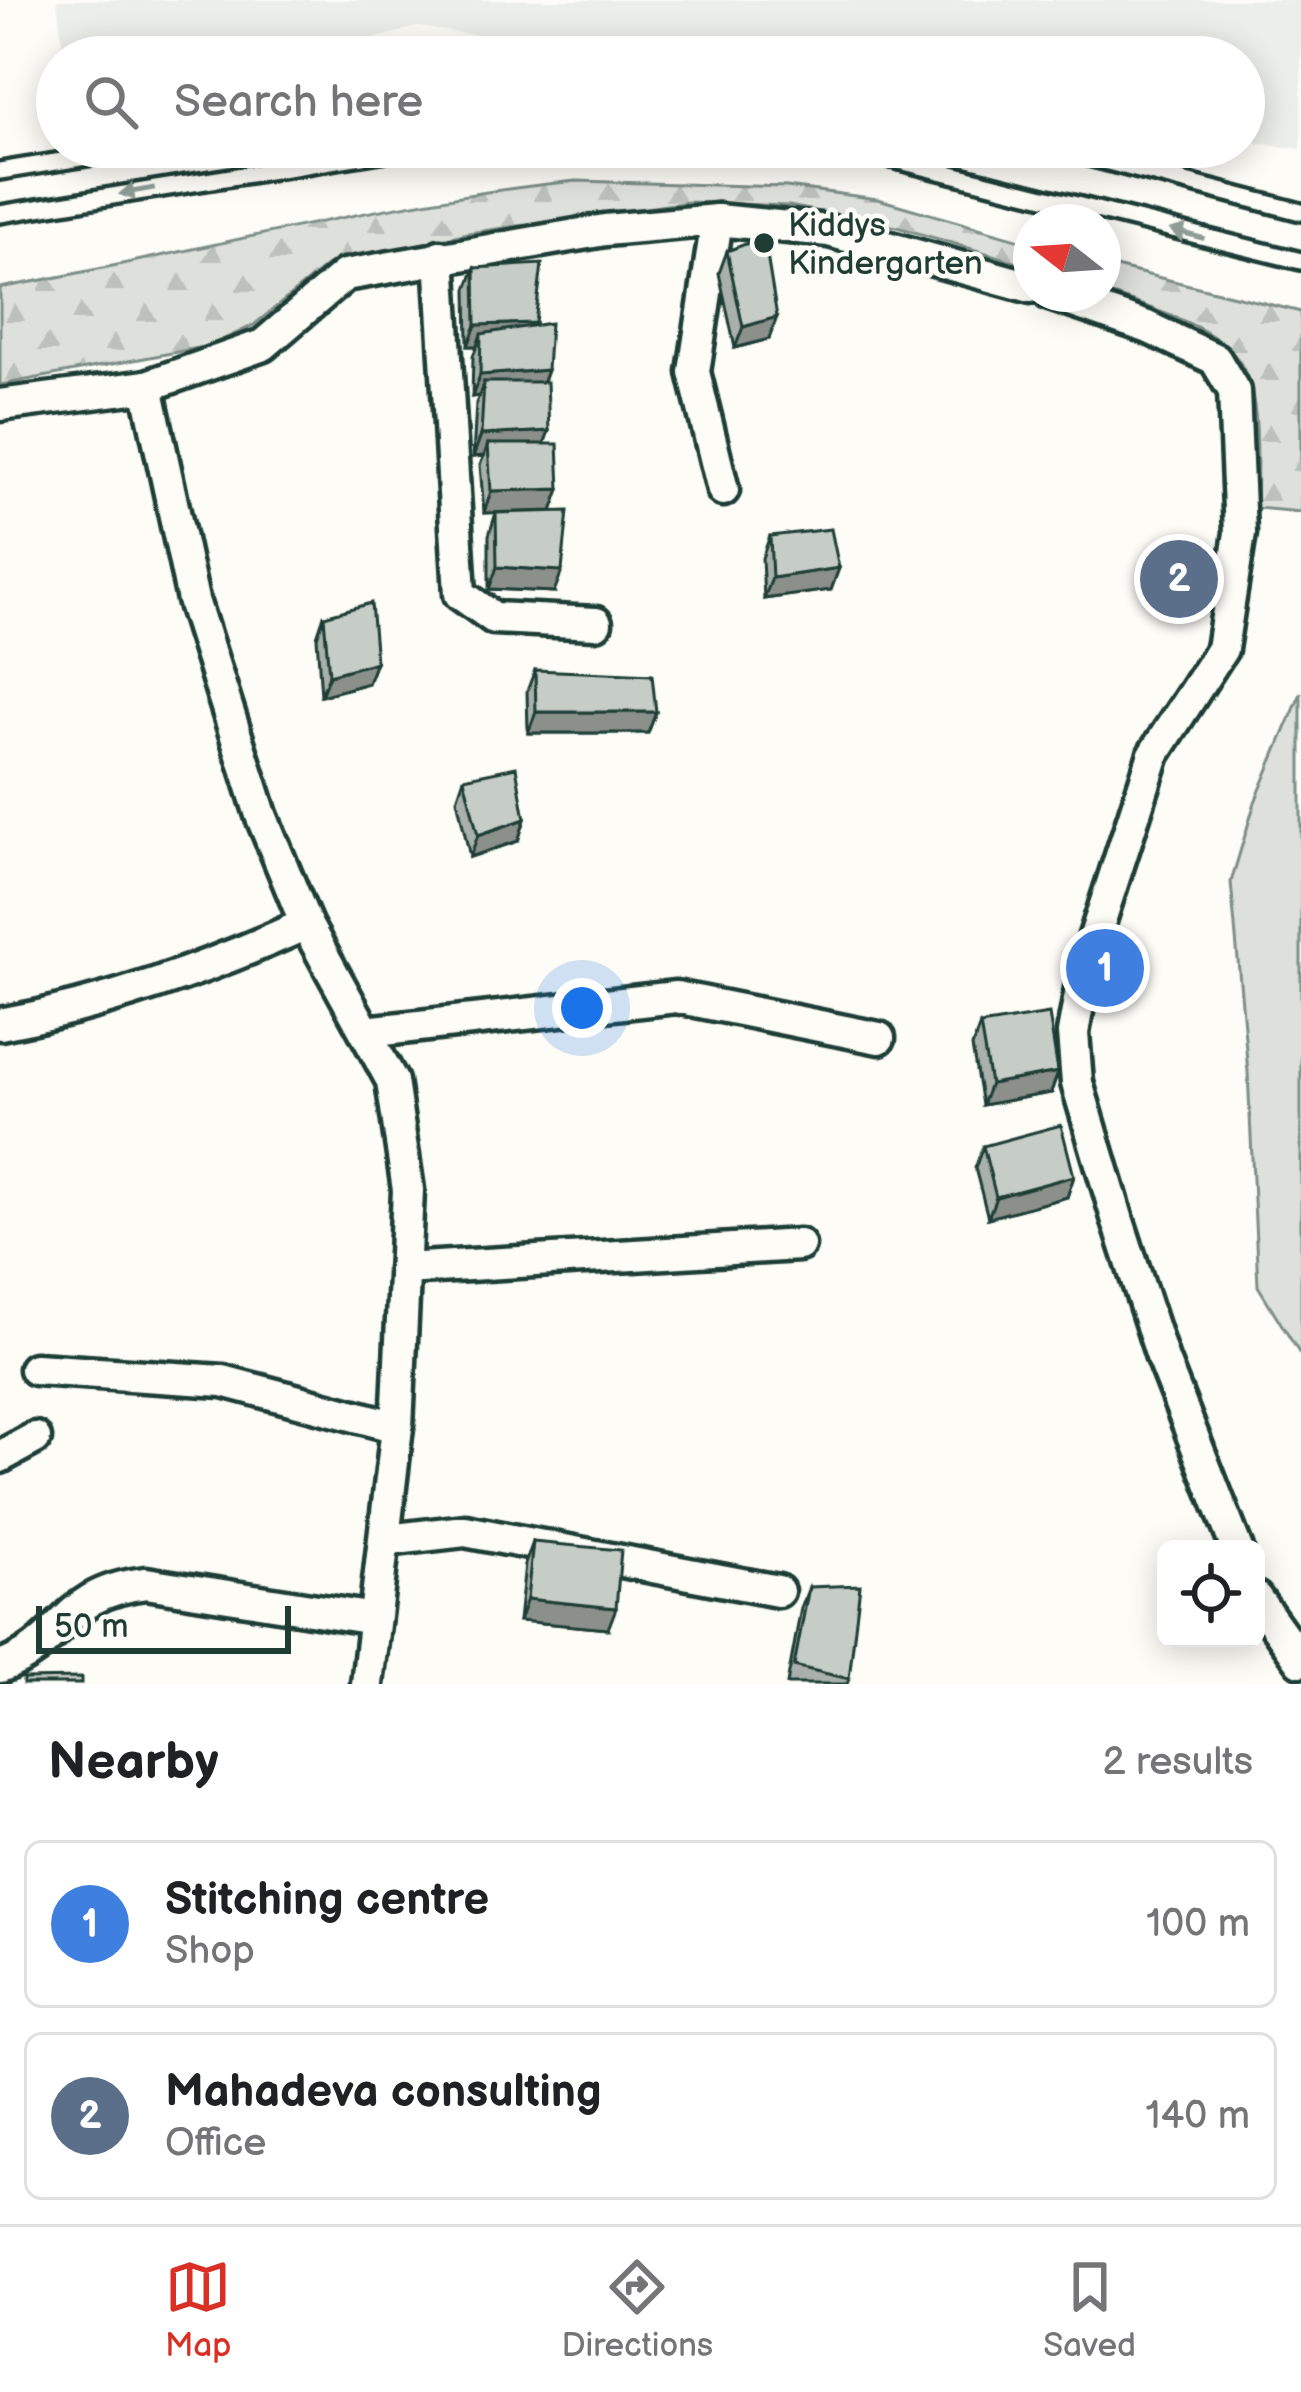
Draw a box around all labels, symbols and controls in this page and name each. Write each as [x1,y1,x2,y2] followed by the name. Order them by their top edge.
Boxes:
[36,36,1265,168] search box
[78,69,144,135] icon: search
[174,75,423,130] text: Search here
[118,181,155,200] one-way arrow
[1013,204,1121,312] north arrow
[788,206,983,284] place label: Kiddys Kindergarten
[1168,224,1205,243] one-way arrow
[751,230,777,256] marker: Kiddys Kindergarten
[1140,534,1218,624] pin: 2
[1066,923,1144,1013] pin: 1
[552,978,612,1038] your location
[1157,1540,1265,1648] map controls
[1157,1540,1265,1648] button: locate
[36,1600,291,1653] scale bar
[54,1607,129,1647] text: 50 m
[48,1732,219,1793] text: Nearby
[1102,1739,1253,1786] text: 2 results
[165,1873,489,1928] text: Stitching centre
[82,1901,98,1948] text: 1
[1146,1901,1250,1948] text: 100 m
[165,1928,255,1975] text: Shop
[165,2065,601,2120] text: Mahadeva consulting
[78,2093,102,2140] text: 2
[1145,2093,1250,2140] text: 140 m
[165,2120,266,2167] text: Office
[165,2254,231,2366] tab: Map
[562,2254,713,2366] tab: Directions
[1043,2254,1136,2366] tab: Saved

